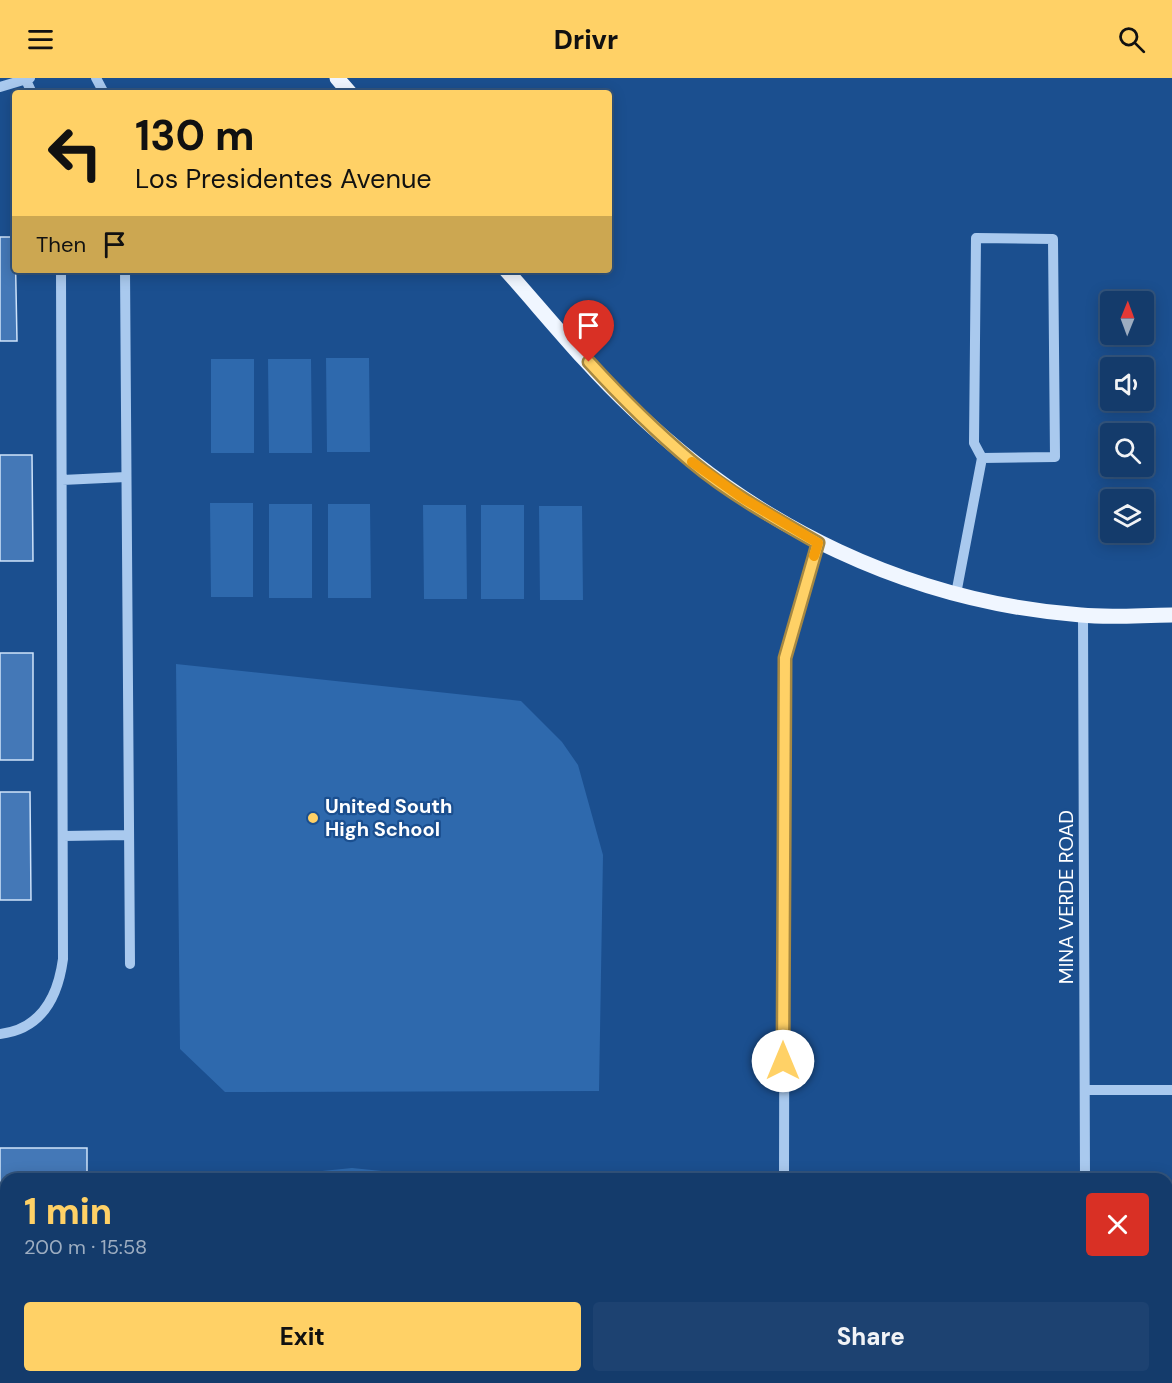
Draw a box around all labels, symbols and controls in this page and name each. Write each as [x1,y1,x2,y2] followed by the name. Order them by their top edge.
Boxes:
[554,22,618,57] text: Drivr
[24,23,57,56] icon: menu
[1115,23,1148,56] icon: search
[135,108,255,163] text: 130 m
[36,114,114,192] icon: left
[135,161,432,196] text: Los Presidentes Avenue
[98,228,131,261] icon: arrive
[36,230,86,259] text: Then
[1100,291,1154,345] north arrow
[1100,291,1154,543] map controls
[563,300,614,362] pin
[572,309,605,342] icon: arrive
[1100,357,1154,411] button: sound
[1100,423,1154,477] button: search
[1100,489,1154,543] button: layers
[325,793,452,842] place label: United South High School
[1053,810,1079,984] street label: MINA VERDE ROAD
[306,811,320,825] marker: United South High School
[751,1029,815,1093] position arrow
[24,1188,112,1235] text: 1 min
[1086,1193,1149,1256] button: close
[24,1234,147,1260] text: 200 m · 15:58
[24,1302,581,1371] button: Exit
[593,1302,1149,1371] button: Share

